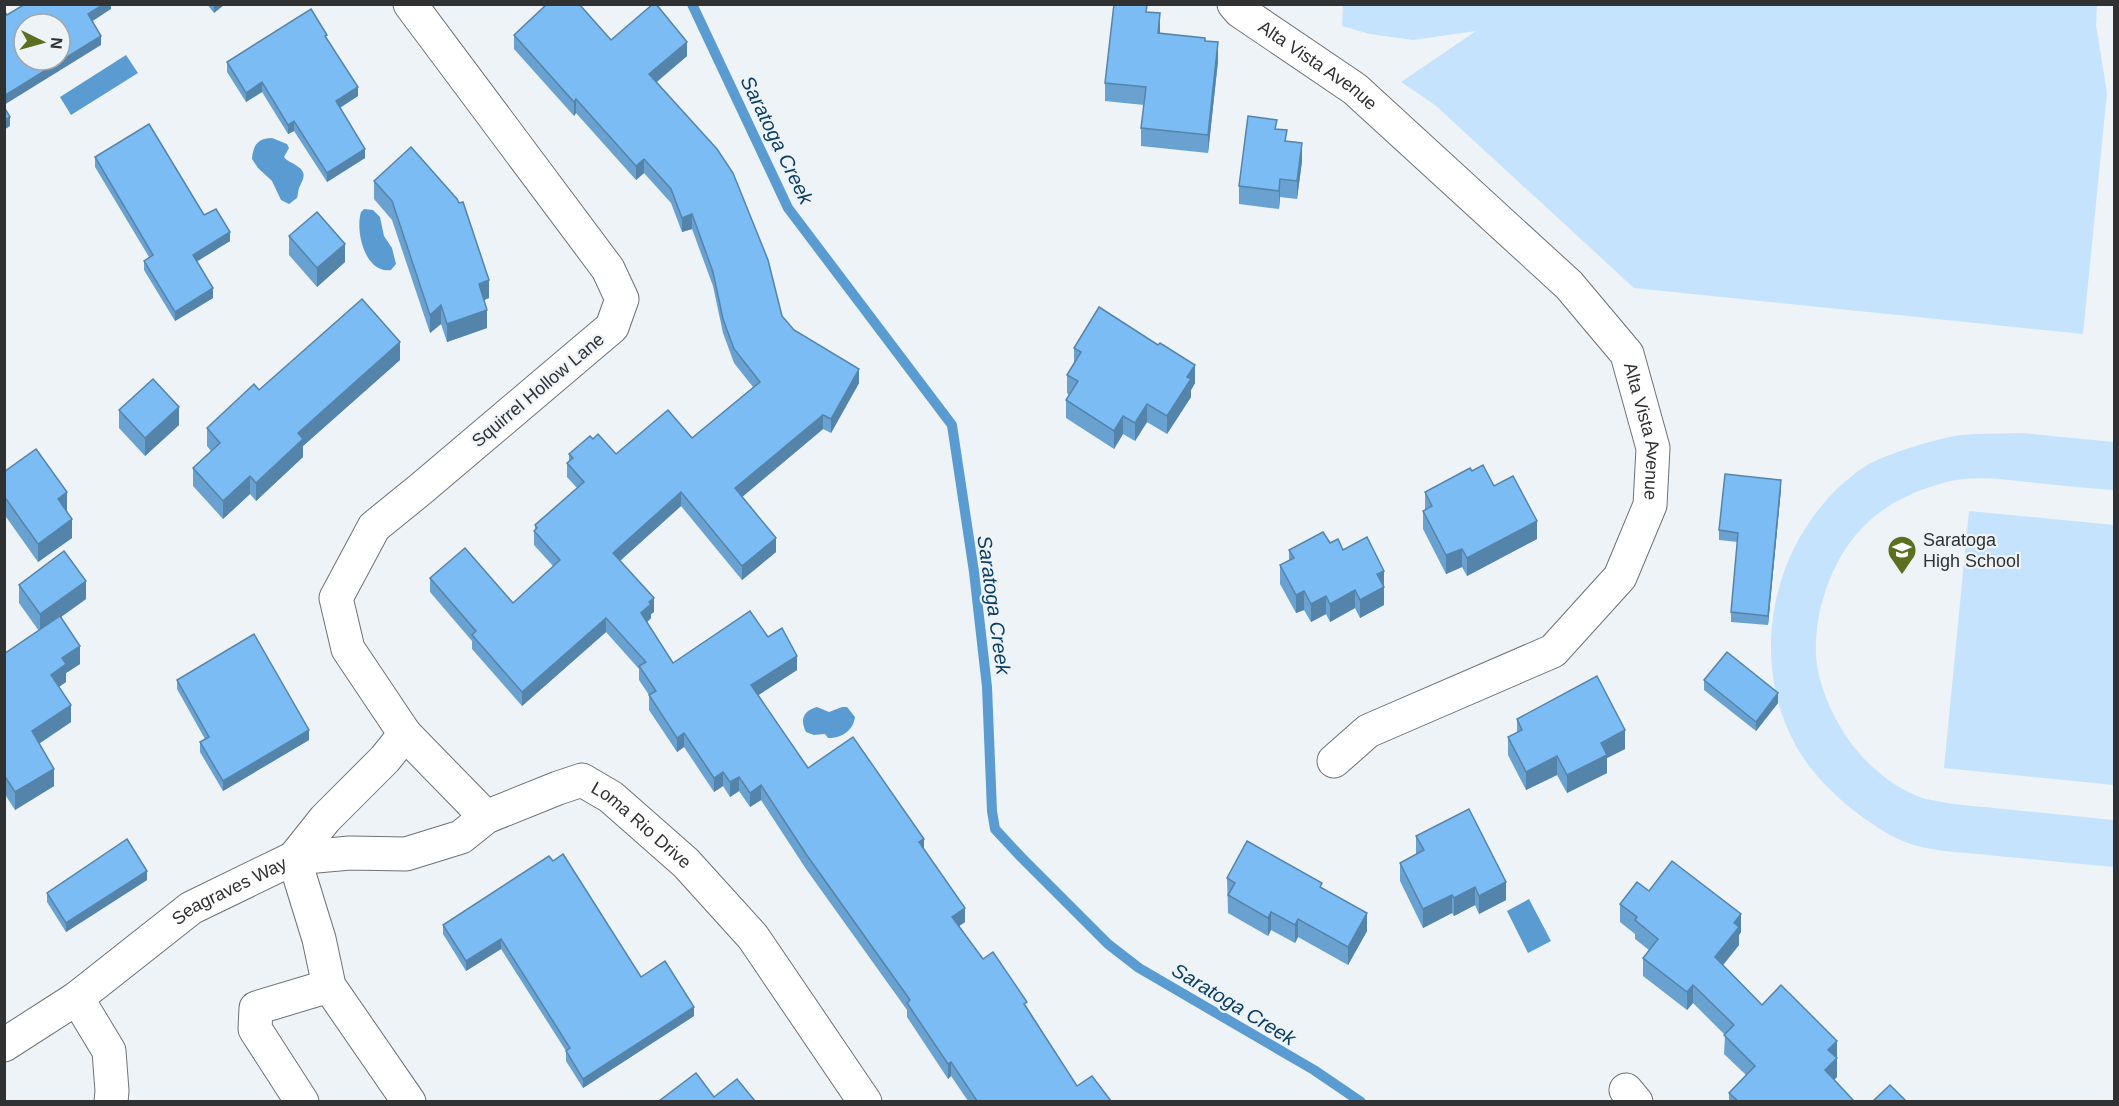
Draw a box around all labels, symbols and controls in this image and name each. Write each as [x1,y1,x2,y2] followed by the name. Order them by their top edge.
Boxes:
[12,12,72,72] north arrow
[1255,16,1381,114] street label: Alta Vista Avenue
[47,37,65,50] text: N
[736,72,818,209] water label: Saratoga Creek
[468,329,608,451] street label: Squirrel Hollow Lane
[1620,360,1664,501] street label: Alta Vista Avenue
[1923,530,2020,571] place label: Saratoga High School
[973,534,1015,677] water label: Saratoga Creek
[1886,534,1918,576] school or university icon: Saratoga High School
[588,778,695,873] street label: Loma Rio Drive
[168,853,290,929] street label: Seagraves Way
[1168,958,1301,1050] water label: Saratoga Creek

